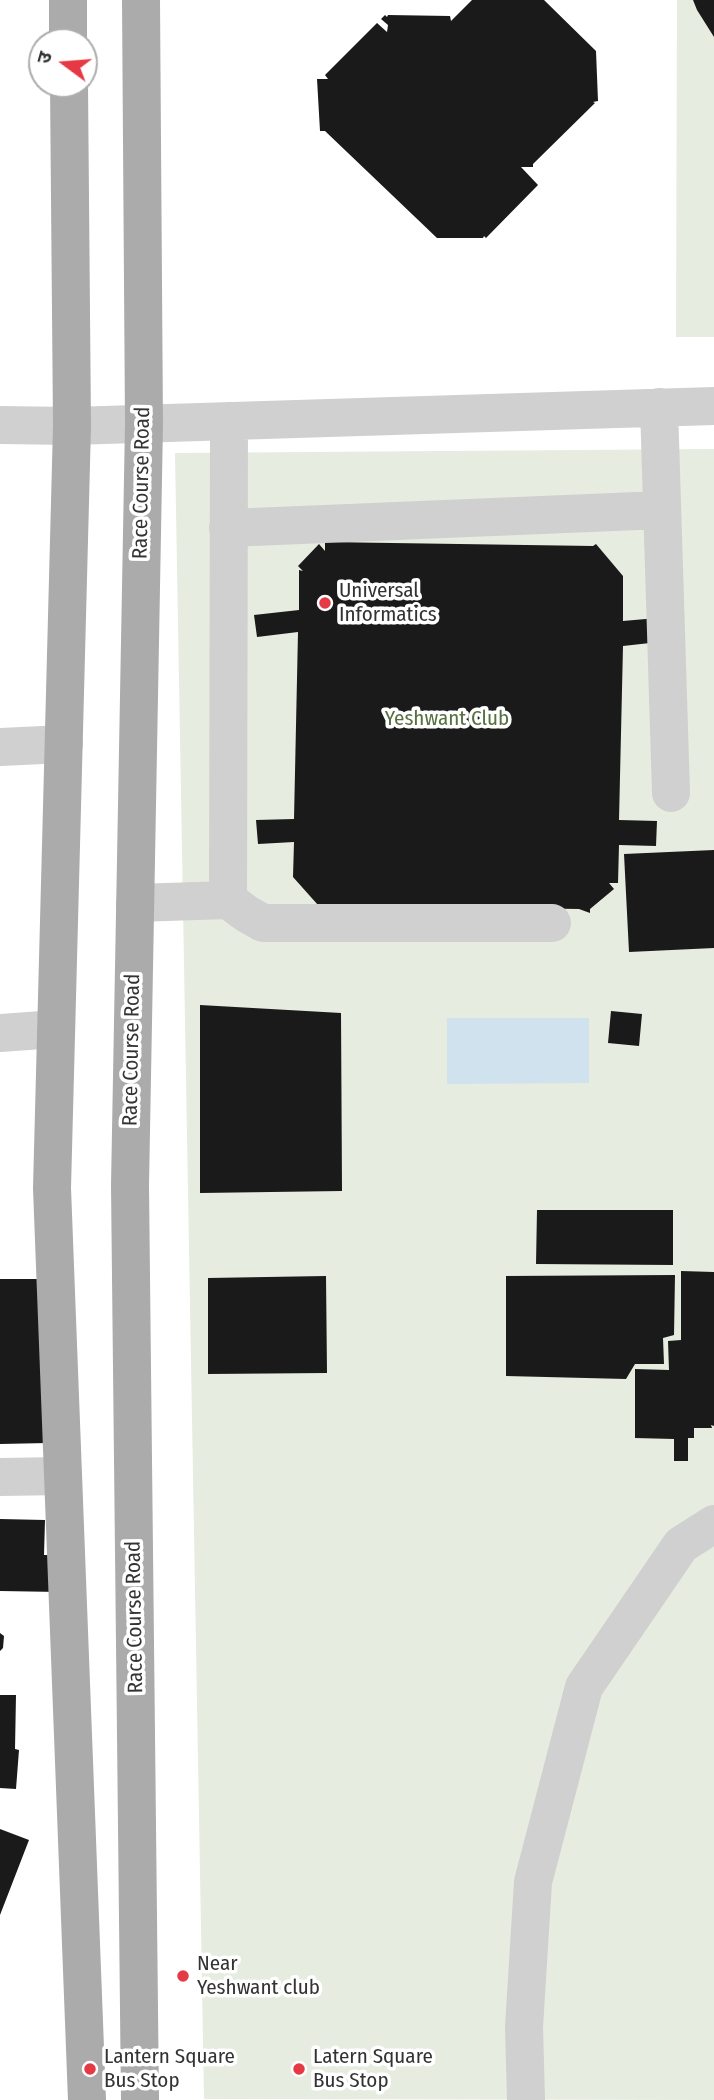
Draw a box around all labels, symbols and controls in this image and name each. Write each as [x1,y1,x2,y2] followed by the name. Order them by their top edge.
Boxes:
[28,28,98,98] north arrow
[32,49,57,66] text: उ
[128,407,156,559] street label: Race Course Road
[339,578,437,628] place label: Universal Informatics
[317,595,333,611] marker: Universal Informatics
[385,706,509,732] park label: Yeshwant Club
[118,974,146,1126] street label: Race Course Road
[121,1541,149,1693] street label: Race Course Road
[197,1951,320,2001] place label: Near Yeshwant club
[175,1968,191,1984] marker: Near Yeshwant club
[104,2044,235,2094] place label: Lantern Square Bus Stop
[313,2044,433,2094] place label: Latern Square Bus Stop
[82,2061,98,2077] marker: Lantern Square Bus Stop
[291,2061,307,2077] marker: Latern Square Bus Stop

